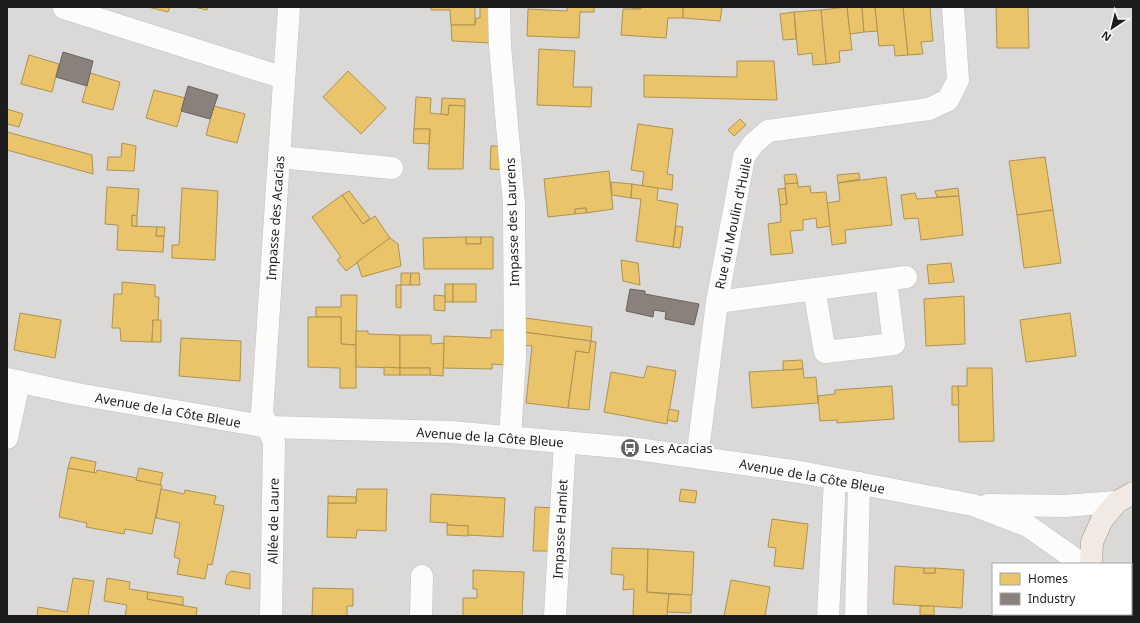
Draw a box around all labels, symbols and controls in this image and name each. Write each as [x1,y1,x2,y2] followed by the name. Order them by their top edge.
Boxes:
[1092,8,1132,48] north arrow
[1098,28,1114,45] text: N
[262,155,288,281] street label: Impasse des Acacias
[710,155,756,291] street label: Rue du Moulin d'Huile
[501,157,523,287] street label: Impasse des Laurens
[94,388,242,432] street label: Avenue de la Côte Bleue
[416,423,564,451] street label: Avenue de la Côte Bleue
[619,437,641,459] bus stop icon: Les Acacias
[644,439,713,457] place label: Les Acacias
[738,454,886,498] street label: Avenue de la Côte Bleue
[263,478,283,564] street label: Allée de Laure
[548,479,572,579] street label: Impasse Hamlet
[992,563,1132,615] legend
[1028,570,1068,587] text: Homes
[1028,590,1076,607] text: Industry

